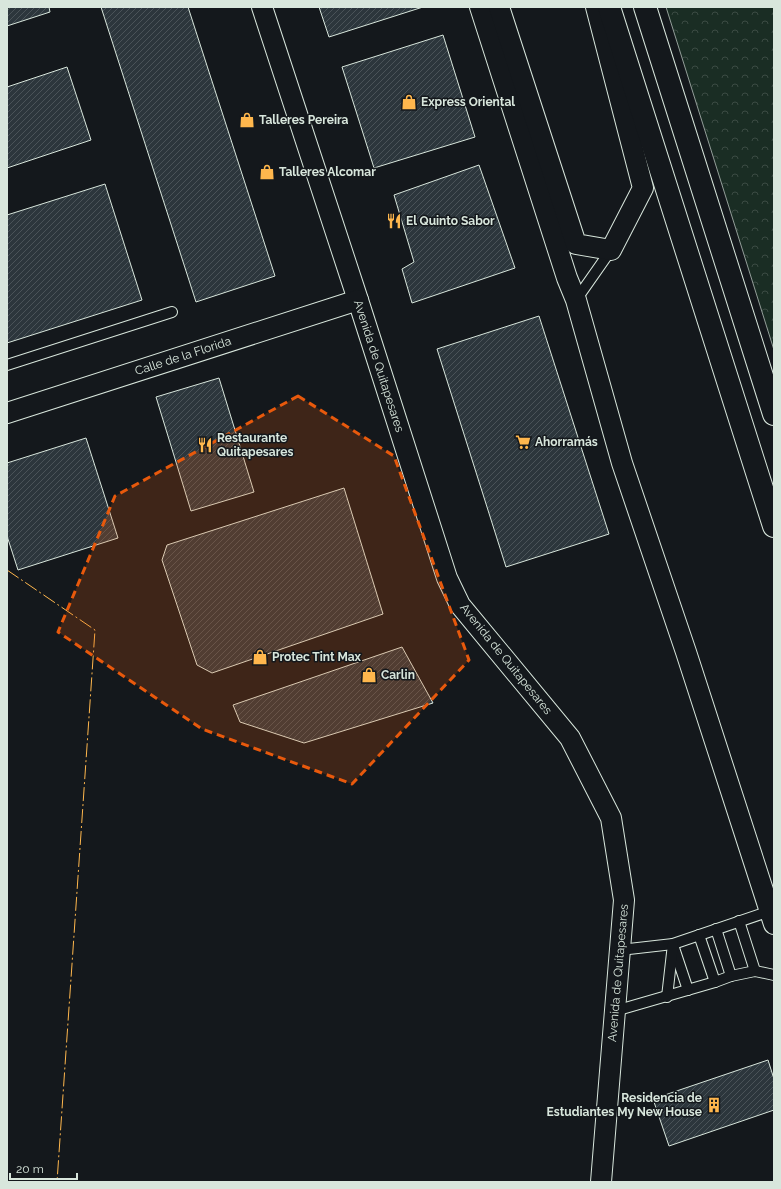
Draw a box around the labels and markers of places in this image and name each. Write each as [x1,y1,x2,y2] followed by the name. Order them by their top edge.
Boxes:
[400,93,418,111] shop icon: Express Oriental
[421,95,515,109] place label: Express Oriental
[238,111,256,129] shop icon: Talleres Pereira
[259,113,349,127] place label: Talleres Pereira
[258,163,276,181] shop icon: Talleres Alcomar
[279,165,376,179] place label: Talleres Alcomar
[385,212,403,230] restaurant icon: El Quinto Sabor
[406,214,495,228] place label: El Quinto Sabor
[217,431,293,459] place label: Restaurante Quitapesares
[514,433,532,451] supermarket icon: Ahorramás
[535,435,598,449] place label: Ahorramás
[196,436,214,454] restaurant icon: Restaurante Quitapesares
[251,648,269,666] shop icon: Protec Tint Max
[272,650,362,664] place label: Protec Tint Max
[360,666,378,684] shop icon: Carlin
[381,668,415,682] place label: Carlin
[547,1091,702,1119] place label: Residencia de Estudiantes My New House
[705,1096,723,1114] building icon: Residencia de Estudiantes My New House

